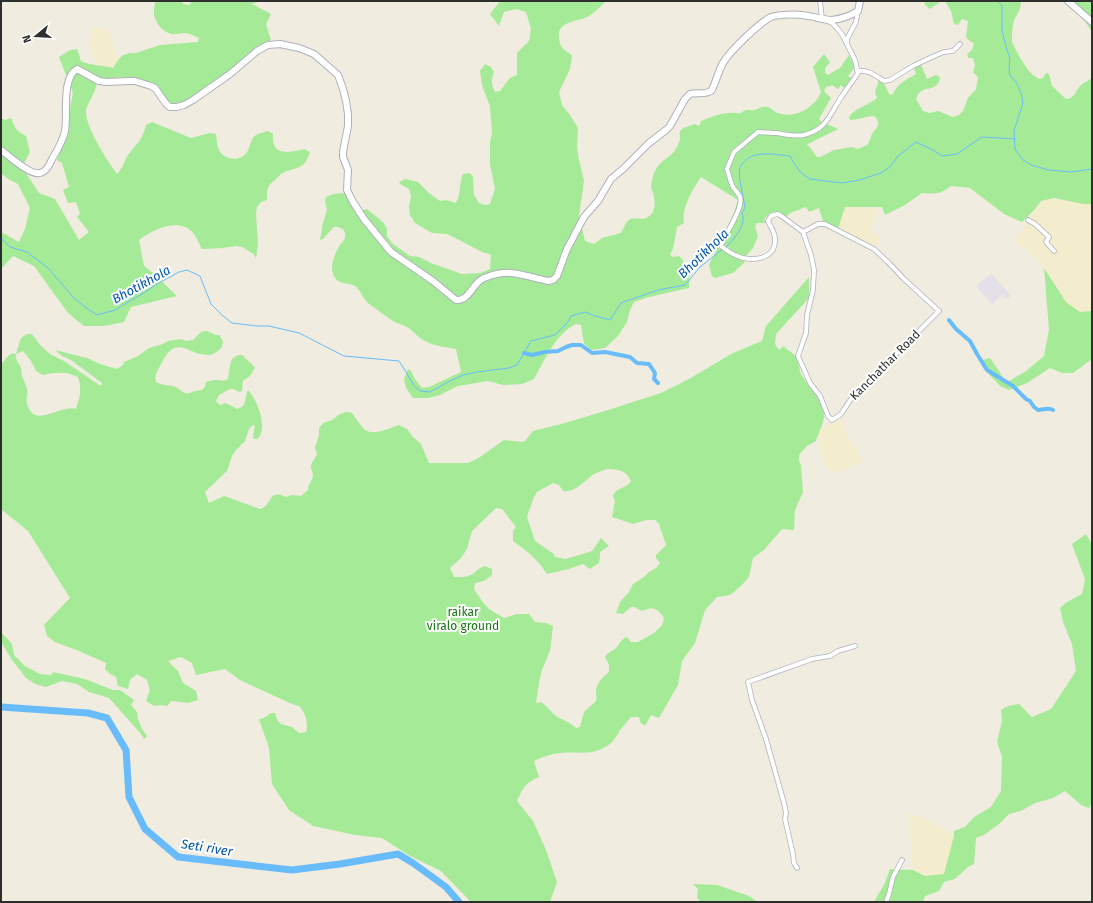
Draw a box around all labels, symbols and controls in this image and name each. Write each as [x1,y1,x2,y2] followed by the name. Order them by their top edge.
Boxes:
[16,16,56,56] north arrow
[20,33,34,44] text: N
[675,226,732,281] water label: Bhotikhola
[109,262,173,307] water label: Bhotikhola
[847,327,923,403] street label: Kanchathar Road
[427,605,499,633] park label: raikar viralo ground
[179,836,235,859] water label: Seti river

